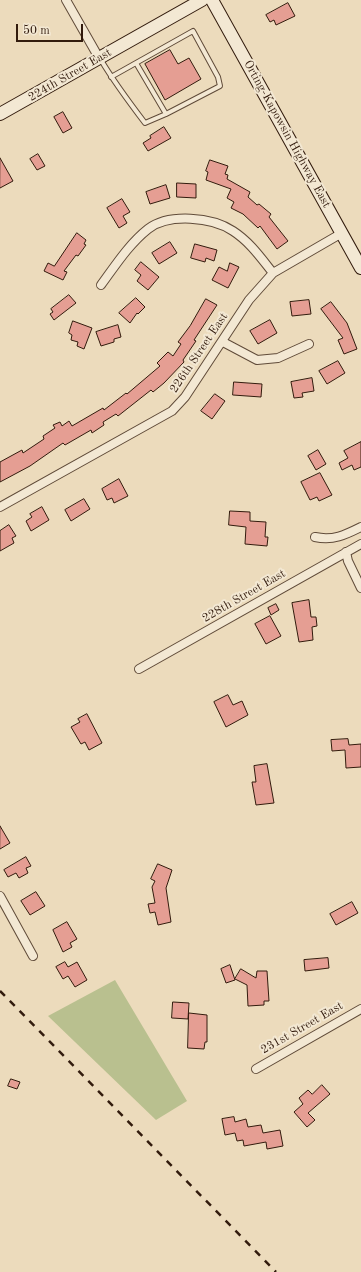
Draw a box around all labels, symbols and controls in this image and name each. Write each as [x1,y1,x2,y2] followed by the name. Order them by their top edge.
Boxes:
[18,16,85,42] scale bar
[23,25,50,37] text: 50 m
[26,45,114,105] street label: 224th Street East
[240,58,334,210] street label: Orting-Kapowsin Highway East
[167,310,231,396] street label: 226th Street East
[200,566,288,626] street label: 228th Street East
[258,999,346,1057] street label: 231st Street East

